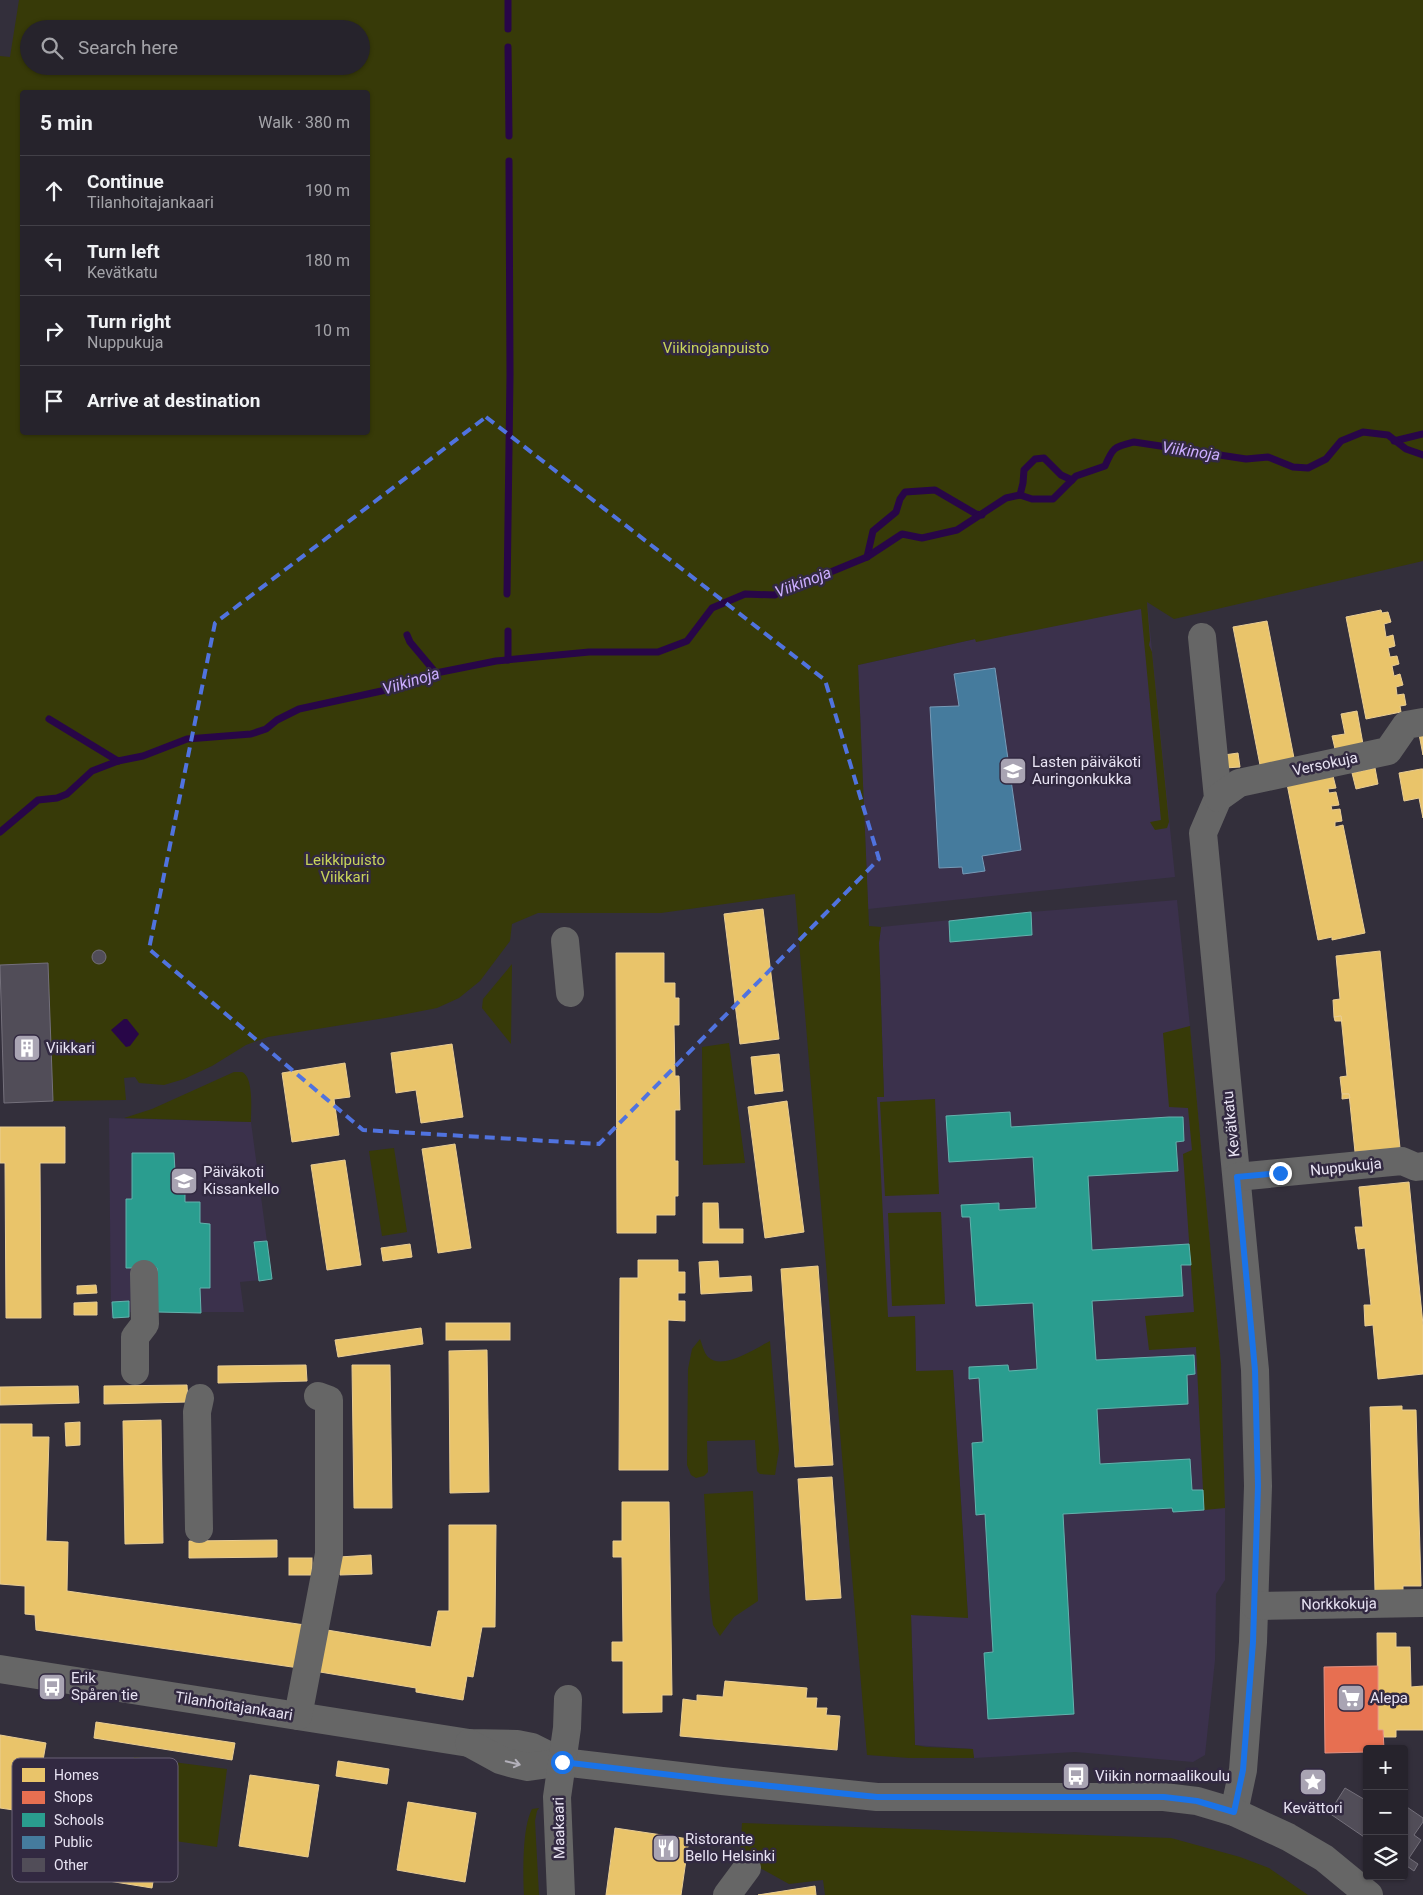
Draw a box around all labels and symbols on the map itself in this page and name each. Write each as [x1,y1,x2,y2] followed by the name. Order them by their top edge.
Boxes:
[663,339,769,357] park label: Viikinojanpuisto
[1161,438,1221,464] water label: Viikinoja
[772,563,834,601] water label: Viikinoja
[380,663,442,699] water label: Viikinoja
[1291,748,1359,780] street label: Versokuja
[1032,753,1141,788] place label: Lasten päiväkoti Auringonkukka
[998,756,1028,786] school or university icon: Lasten päiväkoti Auringonkukka
[305,851,385,886] park label: Leikkipuisto Viikkari
[12,1033,42,1063] building icon: Viikkari
[46,1039,95,1057] place label: Viikkari
[1219,1090,1243,1158] street label: Kevätkatu
[1309,1154,1383,1180] street label: Nuppukuja
[1269,1162,1292,1185] route end
[203,1163,279,1198] place label: Päiväkoti Kissankello
[169,1166,199,1196] school or university icon: Päiväkoti Kissankello
[1301,1594,1377,1614] street label: Norkkokuja
[71,1669,138,1704] place label: Erik Spåren tie
[37,1672,67,1702] bus stop icon: Erik Spåren tie
[1336,1683,1366,1713] supermarket icon: Alepa
[174,1688,294,1724] street label: Tilanhoitajankaari
[1370,1689,1408,1707] place label: Alepa
[551,1751,574,1774] route start
[12,1758,178,1882] legend
[504,1759,520,1768] one-way arrow
[1061,1761,1091,1791] bus stop icon: Viikin normaalikoulu
[54,1767,99,1783] text: Homes
[1095,1767,1230,1785] place label: Viikin normaalikoulu
[1298,1767,1328,1797] place icon: Kevättori
[54,1789,93,1805] text: Shops
[549,1797,569,1859] street label: Maakaari
[1283,1799,1343,1817] place label: Kevättori
[54,1812,104,1828] text: Schools
[685,1830,775,1865] place label: Ristorante Bello Helsinki
[651,1833,681,1863] restaurant icon: Ristorante Bello Helsinki
[54,1834,93,1850] text: Public
[54,1857,88,1873] text: Other

